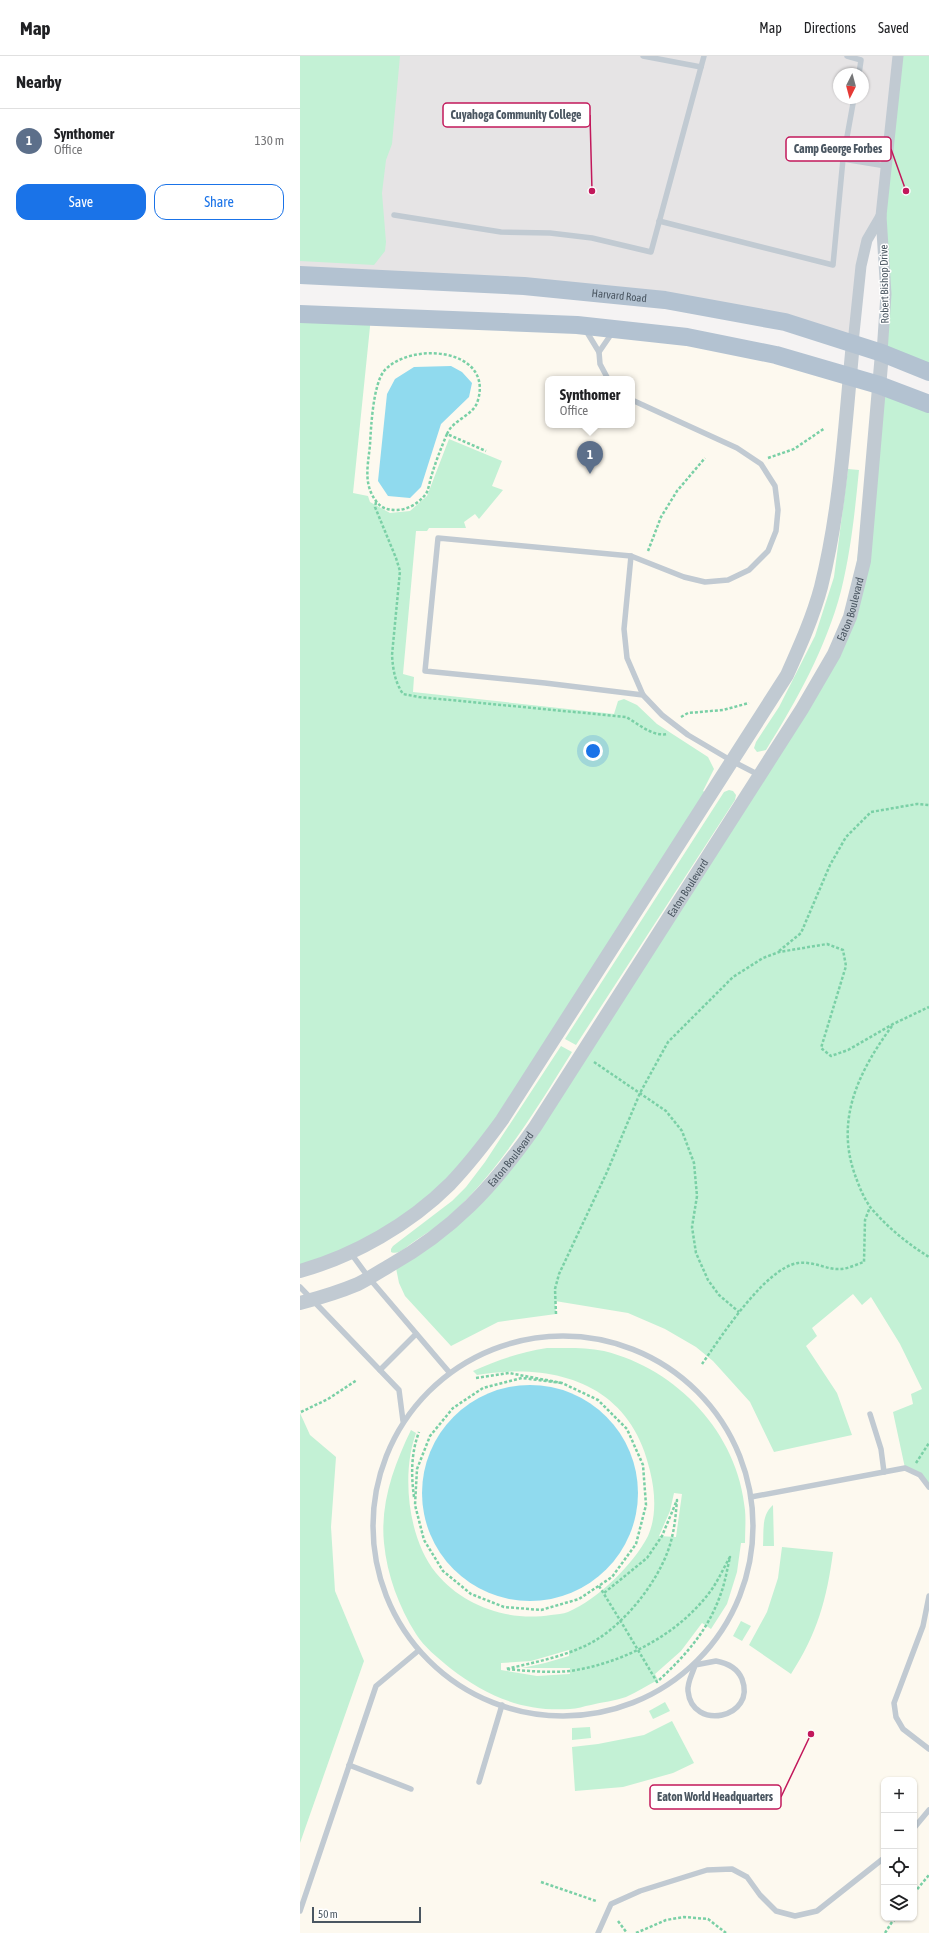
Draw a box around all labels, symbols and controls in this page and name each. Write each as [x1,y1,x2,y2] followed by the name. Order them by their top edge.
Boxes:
[20,17,51,39] text: Map
[759,20,782,36] text: Map
[804,20,856,36] text: Directions
[878,20,909,36] text: Saved
[833,68,869,104] north arrow
[16,72,62,92] text: Nearby
[443,103,590,127] callout: Cuyahoga Community College
[450,108,582,122] text: Cuyahoga Community College
[54,125,114,142] text: Synthomer
[26,133,32,148] text: 1
[255,133,284,148] text: 130 m
[786,137,891,161] callout: Camp George Forbes
[54,142,82,157] text: Office
[794,142,883,156] text: Camp George Forbes
[16,184,146,220] button: Save
[154,184,284,220] button: Share
[877,244,891,324] street label: Robert Bishop Drive
[591,287,647,304] street label: Harvard Road
[545,376,635,428] popup
[560,386,620,403] text: Synthomer
[560,403,588,418] text: Office
[577,441,603,474] pin: 1
[834,576,866,643] street label: Eaton Boulevard
[583,741,603,761] your location
[665,857,711,919] street label: Eaton Boulevard
[485,1130,536,1189] street label: Eaton Boulevard
[881,1777,917,1921] map controls
[881,1777,917,1813] button: +
[650,1785,781,1809] callout: Eaton World Headquarters
[657,1790,774,1804] text: Eaton World Headquarters
[881,1813,917,1849] button: −
[881,1849,917,1885] button: locate
[881,1885,917,1921] button: layers
[312,1905,421,1924] scale bar
[318,1908,338,1920] text: 50 m

